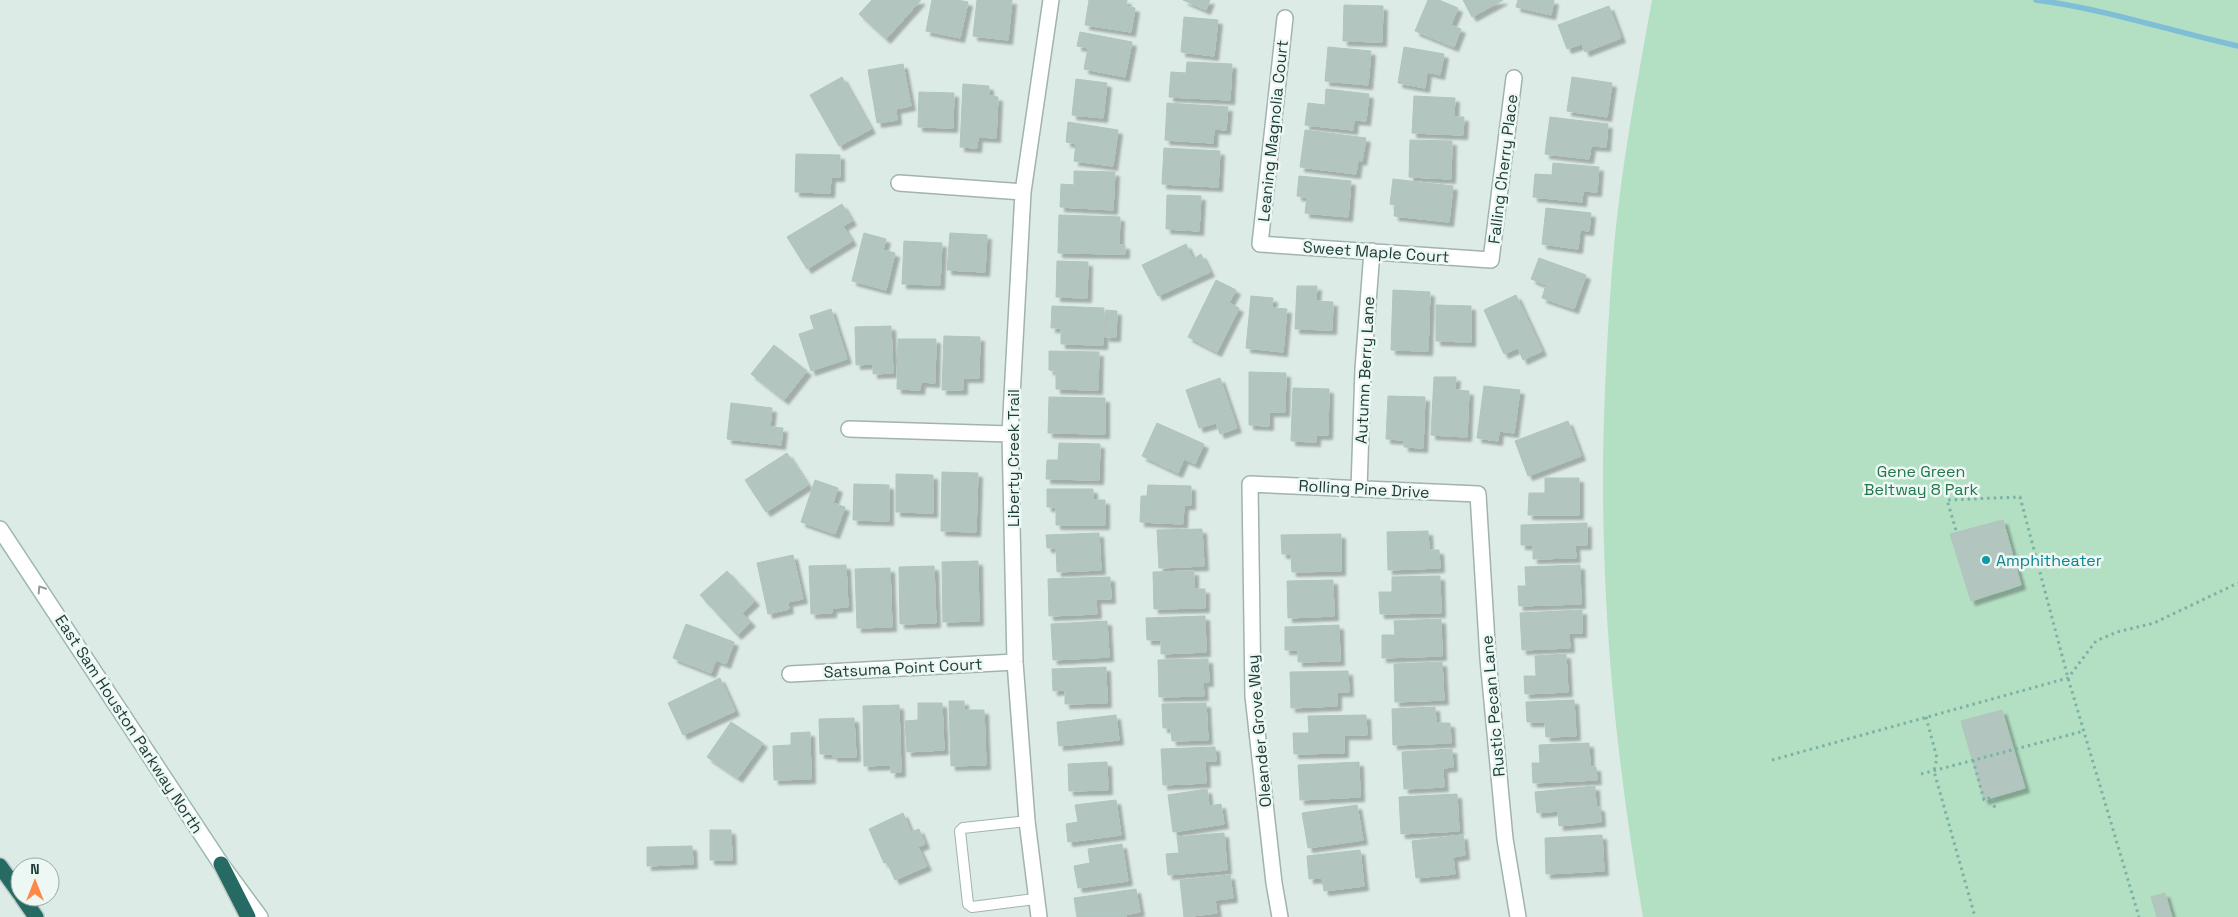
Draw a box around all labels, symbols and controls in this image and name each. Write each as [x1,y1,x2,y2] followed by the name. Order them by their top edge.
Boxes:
[1253,39,1293,223] street label: Leaning Magnolia Court
[1483,93,1523,245] street label: Falling Cherry Place
[1302,236,1450,268] street label: Sweet Maple Court
[1351,296,1379,444] street label: Autumn Berry Lane
[1003,389,1024,527] street label: Liberty Creek Trail
[1864,461,1979,500] park label: Gene Green Beltway 8 Park
[1298,475,1430,503] street label: Rolling Pine Drive
[1996,550,2102,571] place label: Amphitheater
[1980,554,1992,566] marker: Amphitheater
[38,585,47,595] one-way arrow
[50,611,208,837] street label: East Sam Houston Parkway North
[1476,634,1510,778] street label: Rustic Pecan Lane
[823,653,983,683] street label: Satsuma Point Court
[1242,654,1276,808] street label: Oleander Grove Way
[10,857,60,907] north arrow
[30,860,40,878] text: N

